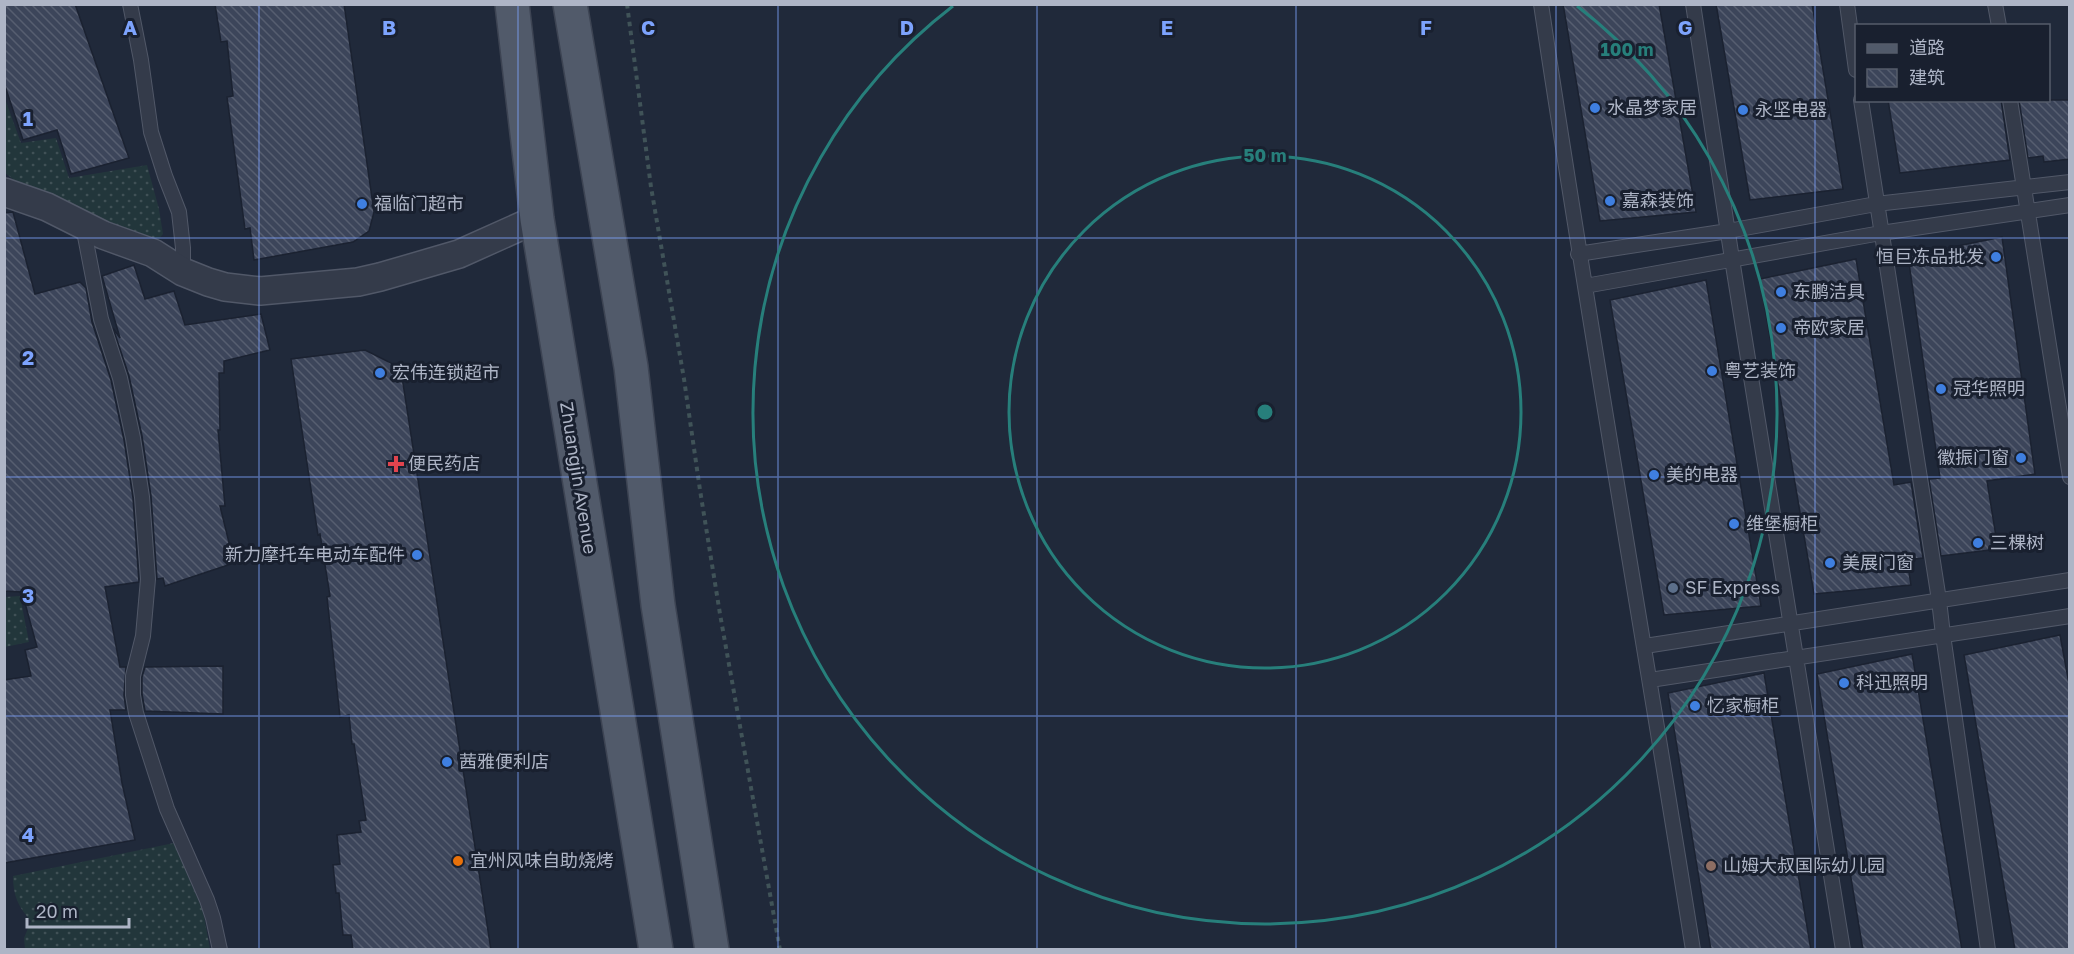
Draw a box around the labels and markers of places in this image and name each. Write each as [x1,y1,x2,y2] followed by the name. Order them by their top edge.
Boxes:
[1607,96,1697,118] place label: 水晶梦家居
[1755,98,1827,120] place label: 永坚电器
[1588,101,1602,115] marker: 水晶梦家居
[1736,103,1750,117] marker: 永坚电器
[1622,189,1694,211] place label: 嘉森装饰
[374,192,464,214] place label: 福临门超市
[1603,194,1617,208] marker: 嘉森装饰
[355,197,369,211] marker: 福临门超市
[1876,245,1984,267] place label: 恒巨冻品批发
[1989,250,2003,264] marker: 恒巨冻品批发
[1793,280,1865,302] place label: 东鹏洁具
[1774,285,1788,299] marker: 东鹏洁具
[1793,316,1865,338] place label: 帝欧家居
[1774,321,1788,335] marker: 帝欧家居
[1724,359,1796,381] place label: 粤艺装饰
[392,361,500,383] place label: 宏伟连锁超市
[1705,364,1719,378] marker: 粤艺装饰
[373,366,387,380] marker: 宏伟连锁超市
[1953,377,2025,399] place label: 冠华照明
[1934,382,1948,396] marker: 冠华照明
[1255,402,1275,422] centre of rings
[1937,446,2009,468] place label: 徽振门窗
[2014,451,2028,465] marker: 徽振门窗
[408,452,480,474] place label: 便民药店
[389,457,403,471] marker: 便民药店
[1666,463,1738,485] place label: 美的电器
[1647,468,1661,482] marker: 美的电器
[1746,512,1818,534] place label: 维堡橱柜
[1727,517,1741,531] marker: 维堡橱柜
[1990,531,2044,553] place label: 三棵树
[1971,536,1985,550] marker: 三棵树
[225,543,405,565] place label: 新力摩托车电动车配件
[410,548,424,562] marker: 新力摩托车电动车配件
[1842,551,1914,573] place label: 美展门窗
[1823,556,1837,570] marker: 美展门窗
[1685,576,1780,598] place label: SF Express
[1666,581,1680,595] marker: SF Express
[1856,671,1928,693] place label: 科迅照明
[1837,676,1851,690] marker: 科迅照明
[1707,694,1779,716] place label: 忆家橱柜
[1688,699,1702,713] marker: 忆家橱柜
[459,750,549,772] place label: 茜雅便利店
[440,755,454,769] marker: 茜雅便利店
[470,849,614,871] place label: 宜州风味自助烧烤
[451,854,465,868] marker: 宜州风味自助烧烤
[1723,854,1885,876] place label: 山姆大叔国际幼儿园
[1704,859,1718,873] marker: 山姆大叔国际幼儿园

